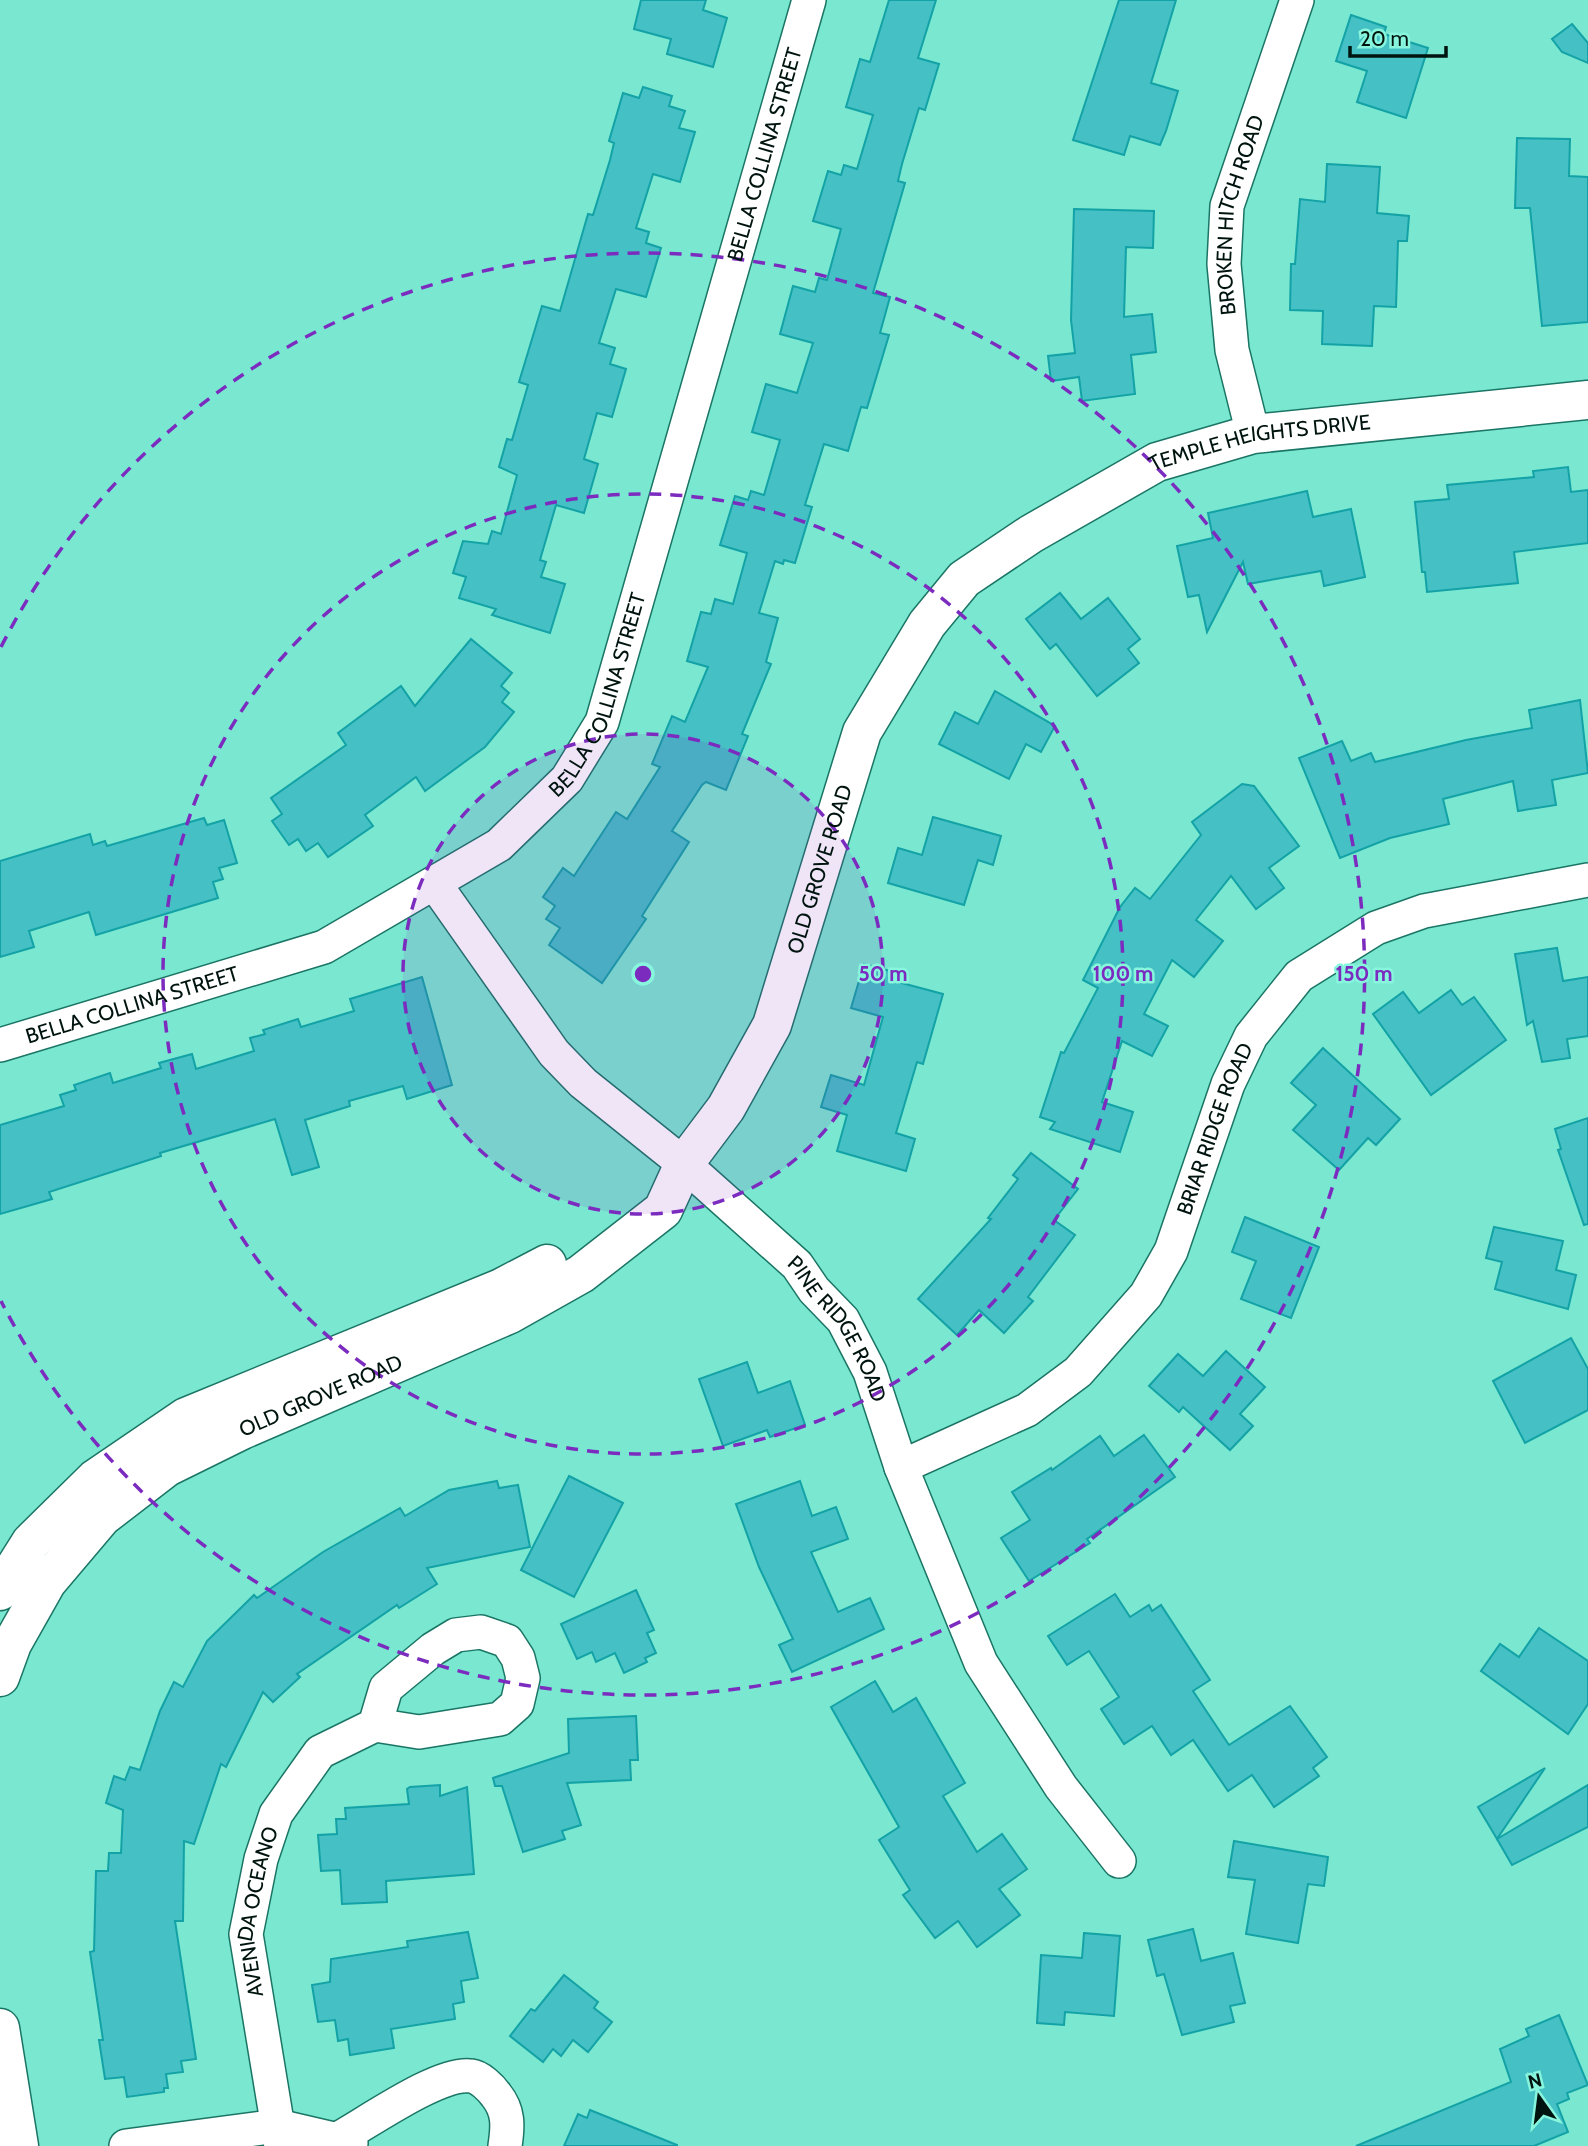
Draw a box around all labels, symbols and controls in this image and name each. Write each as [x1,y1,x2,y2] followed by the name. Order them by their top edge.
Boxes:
[1350,14,1446,58] scale bar
[1360,26,1409,51] text: 20 m
[722,45,807,264] street label: BELLA COLLINA STREET
[1211,112,1269,316] street label: BROKEN HITCH ROAD
[1144,409,1372,476] street label: TEMPLE HEIGHTS DRIVE
[543,590,650,802] street label: BELLA COLLINA STREET
[782,782,857,957] street label: OLD GROVE ROAD
[22,961,241,1049] street label: BELLA COLLINA STREET
[858,961,908,986] text: 50 m
[1093,961,1153,986] text: 100 m
[1336,961,1392,986] text: 150 m
[631,962,655,986] centre of rings
[1171,1039,1258,1218] street label: BRIAR RIDGE ROAD
[783,1250,892,1405] street label: PINE RIDGE ROAD
[235,1349,406,1442] street label: OLD GROVE ROAD
[232,1823,283,1999] street label: AVENIDA OCEANO
[1504,2062,1574,2132] north arrow
[1526,2068,1544,2094] text: N

